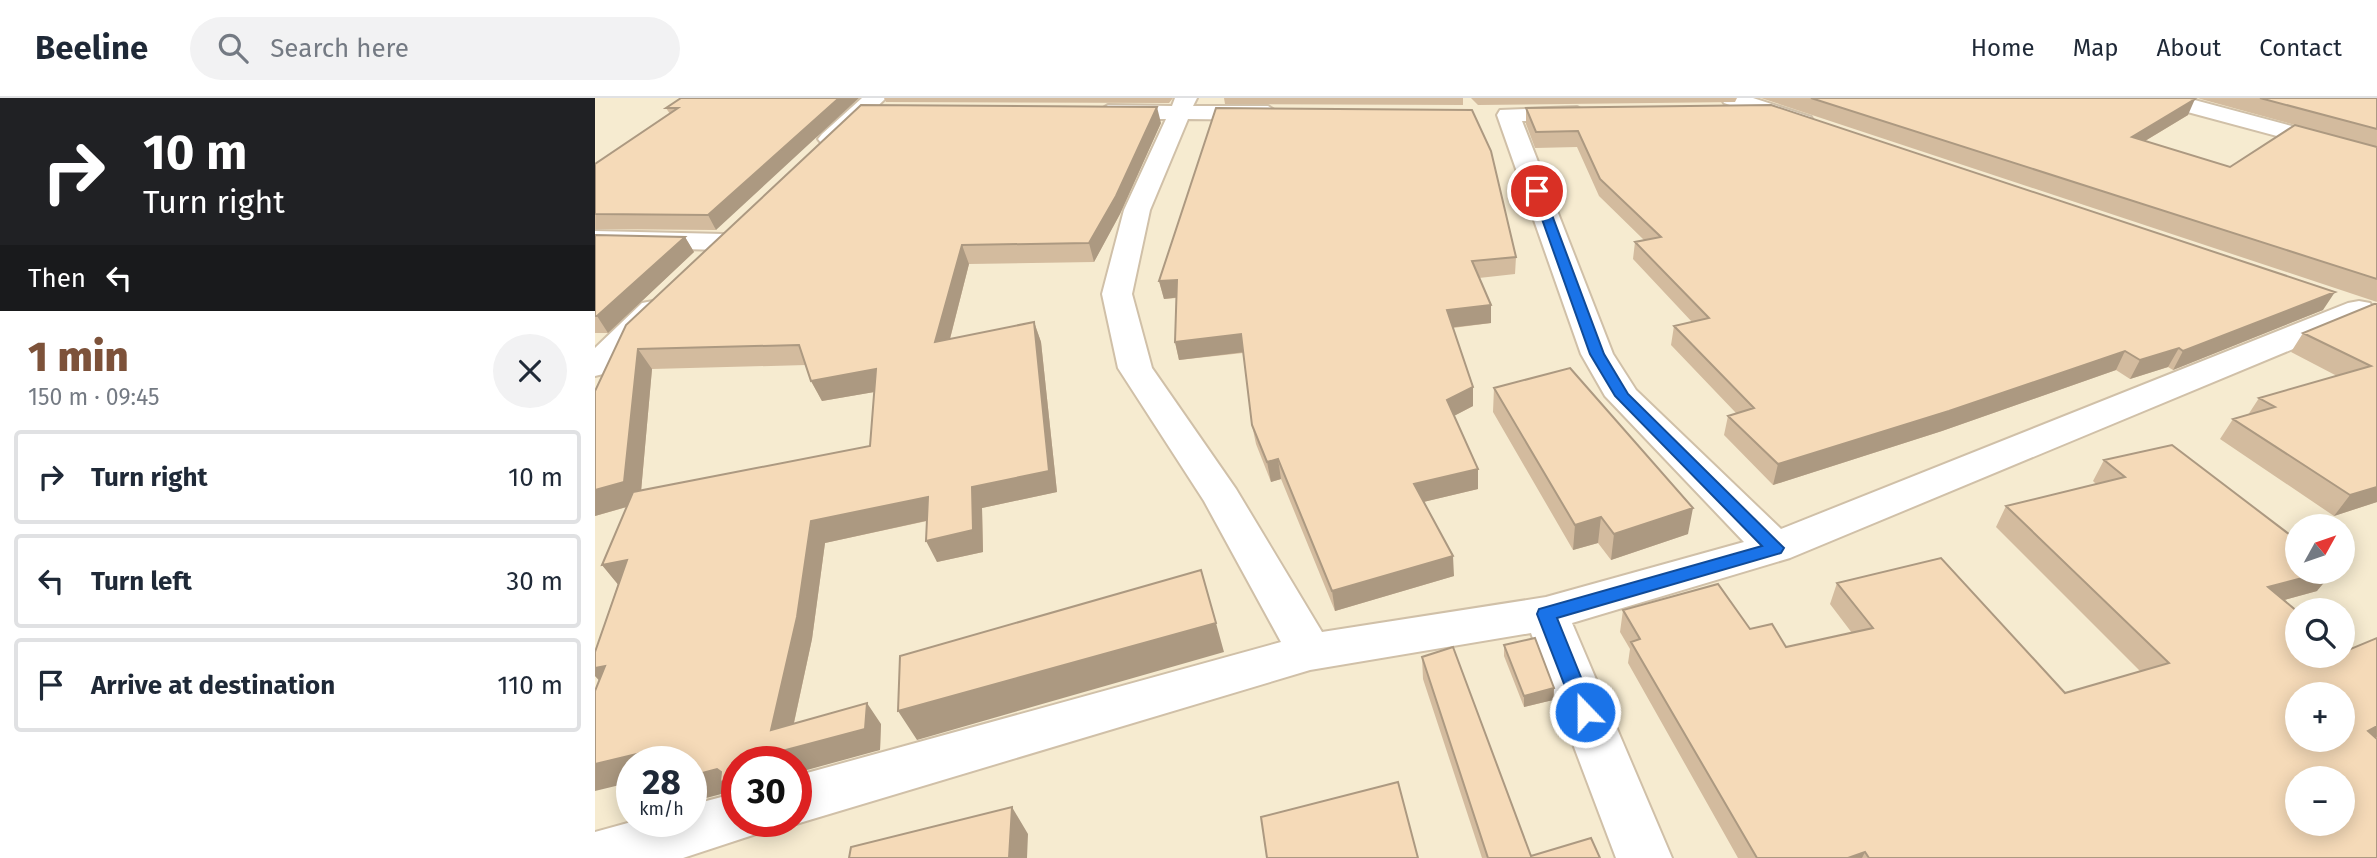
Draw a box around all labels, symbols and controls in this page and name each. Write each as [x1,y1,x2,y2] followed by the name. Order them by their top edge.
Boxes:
[190,17,680,80] search box
[35,28,148,68] text: Beeline
[214,29,252,67] icon: search
[270,33,409,64] text: Search here
[1971,34,2035,62] text: Home
[2073,34,2119,62] text: Map
[2157,34,2221,62] text: About
[2259,34,2342,62] text: Contact
[143,123,247,182] text: 10 m
[28,126,119,217] icon: right
[1507,161,1567,221] pin
[1518,172,1556,210] icon: arrive
[143,183,285,221] text: Turn right
[100,259,138,297] icon: left
[28,263,86,294] text: Then
[28,332,129,382] text: 1 min
[493,334,567,408] button: close
[28,383,159,411] text: 150 m · 09:45
[32,458,70,496] icon: right
[91,462,208,493] text: Turn right
[508,462,563,493] text: 10 m
[2285,514,2355,584] north arrow
[2285,514,2355,836] map controls
[32,562,70,600] icon: left
[91,566,192,597] text: Turn left
[506,566,563,597] text: 30 m
[2285,598,2355,668] button: search
[32,666,70,704] icon: arrive
[91,670,335,701] text: Arrive at destination
[497,670,563,701] text: 110 m
[1548,675,1622,749] position arrow
[2285,682,2355,752] button: +
[721,746,812,837] speed limit sign: 30
[642,761,681,803] text: 28
[2285,766,2355,836] button: −
[639,798,684,820] text: km/h

